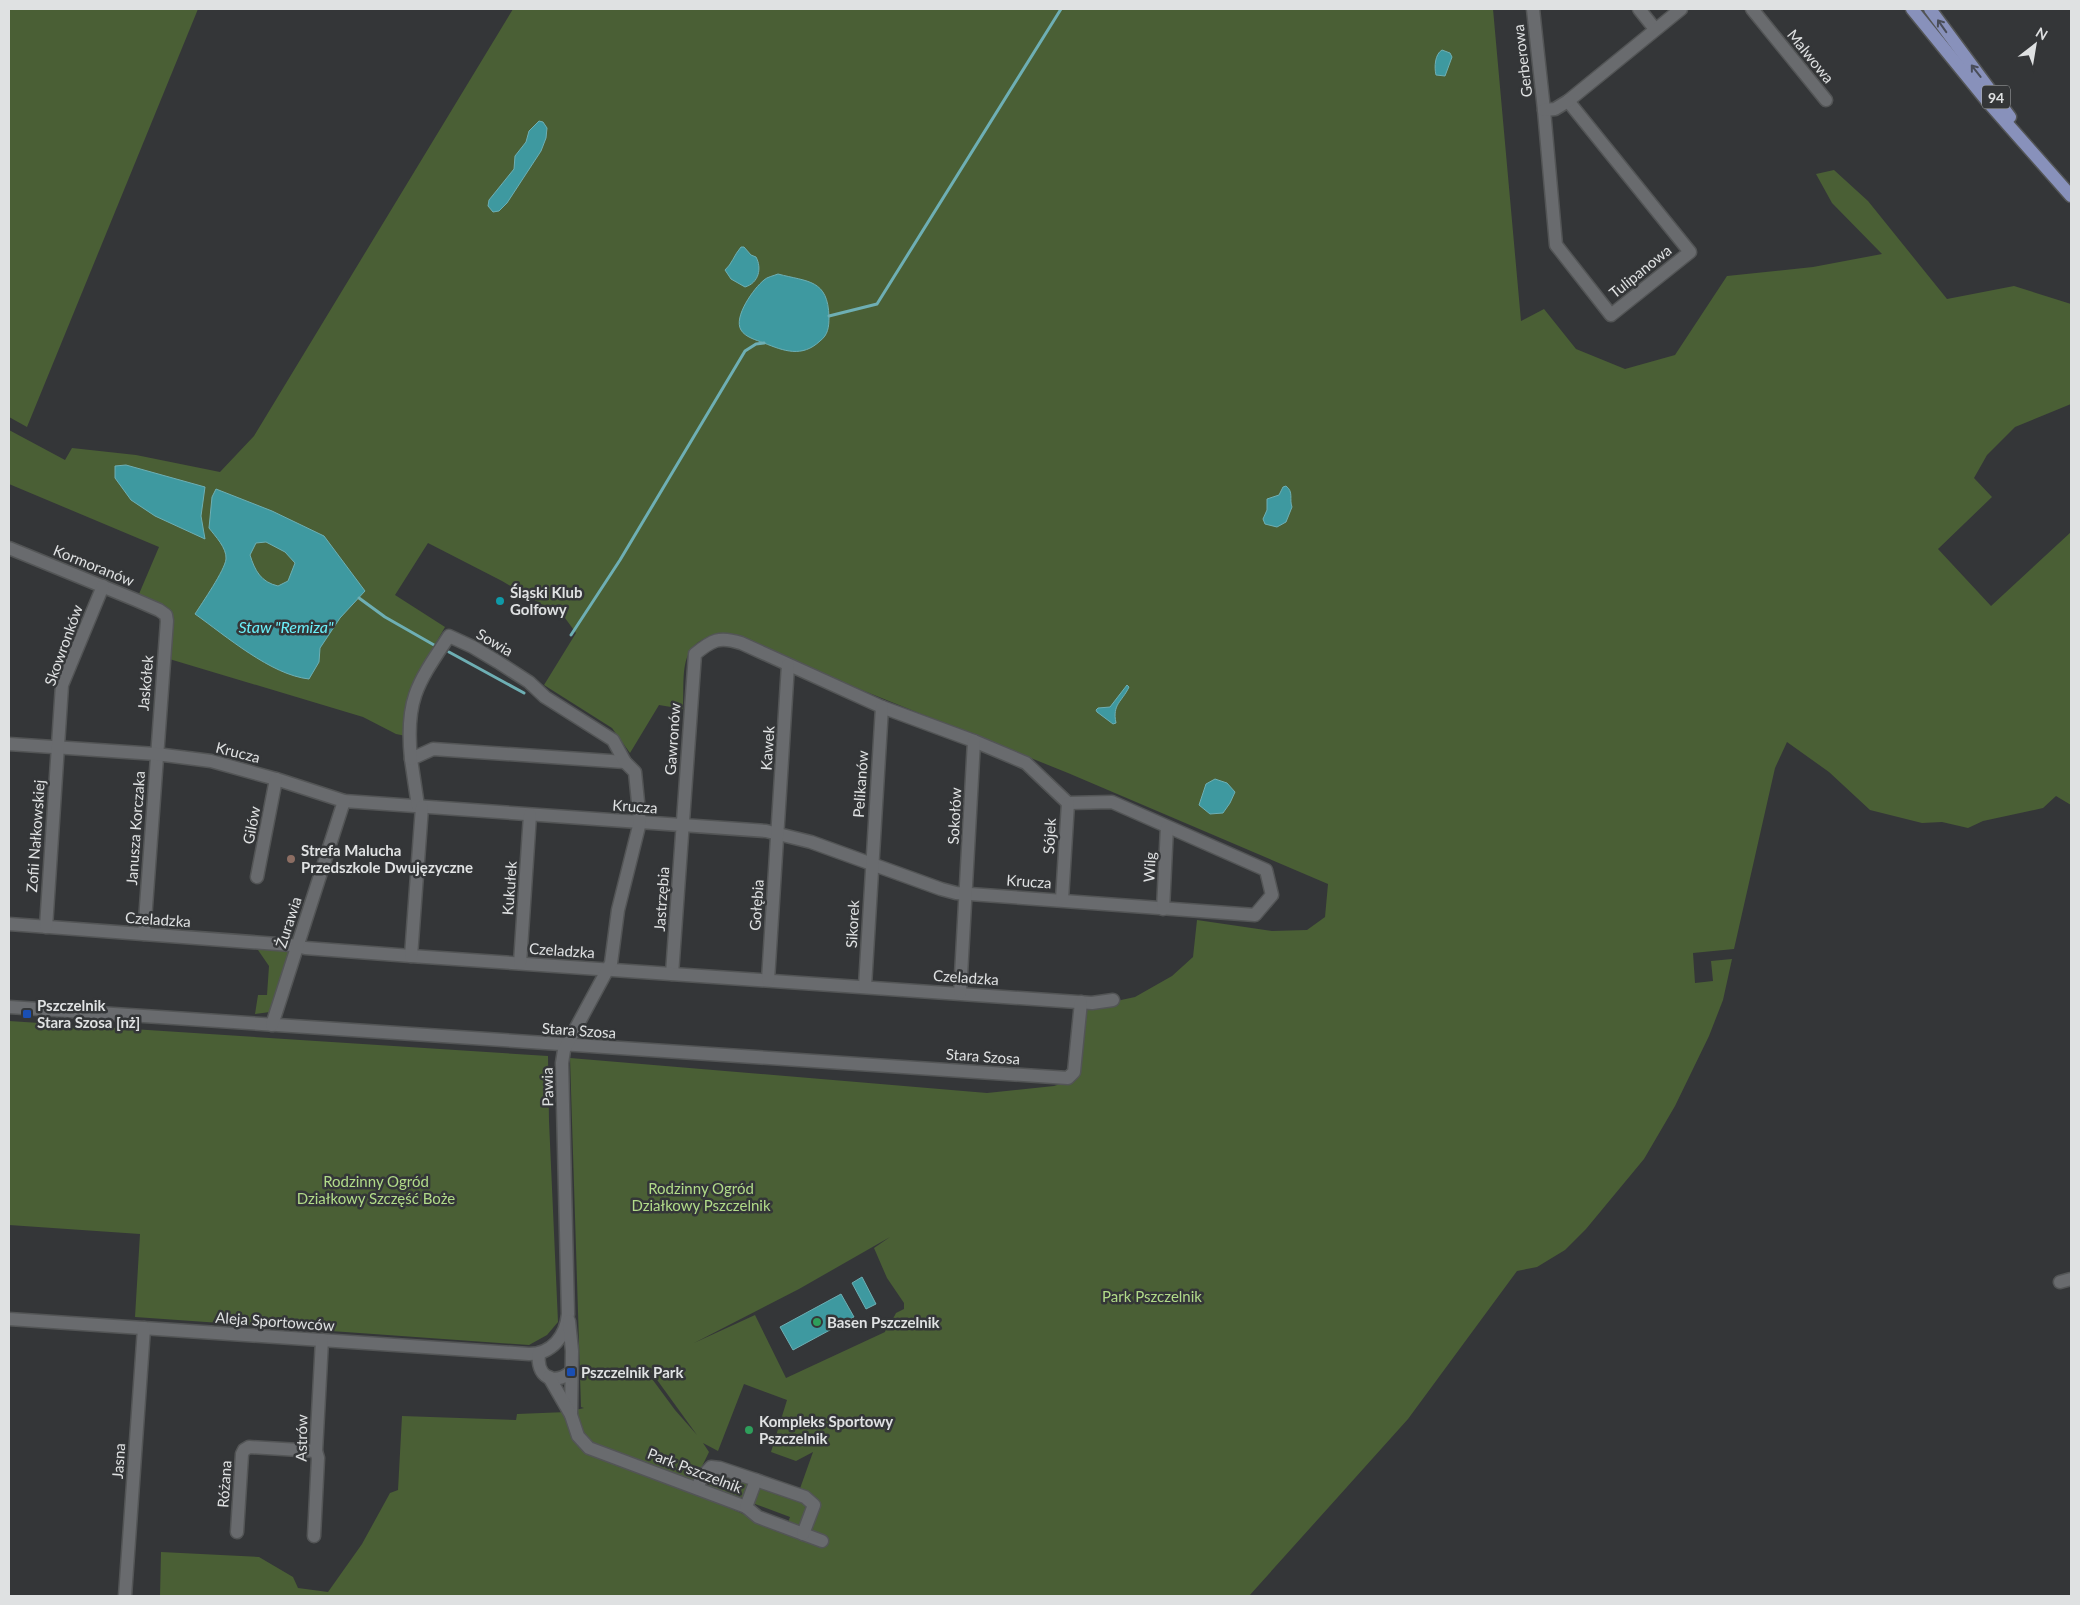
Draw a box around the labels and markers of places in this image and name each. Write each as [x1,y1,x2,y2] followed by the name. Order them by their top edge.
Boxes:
[510,583,583,618] place label: Śląski Klub Golfowy
[494,595,506,607] marker: Śląski Klub Golfowy
[301,841,473,876] place label: Strefa Malucha Przedszkole Dwujęzyczne
[285,853,297,865] marker: Strefa Malucha Przedszkole Dwujęzyczne
[37,996,140,1031] place label: Pszczelnik Stara Szosa [nż]
[21,1008,33,1020] marker: Pszczelnik Stara Szosa [nż]
[827,1313,941,1331] place label: Basen Pszczelnik
[811,1316,823,1328] marker: Basen Pszczelnik
[581,1363,684,1381] place label: Pszczelnik Park
[565,1366,577,1378] marker: Pszczelnik Park
[759,1412,893,1447] place label: Kompleks Sportowy Pszczelnik
[743,1424,755,1436] marker: Kompleks Sportowy Pszczelnik

